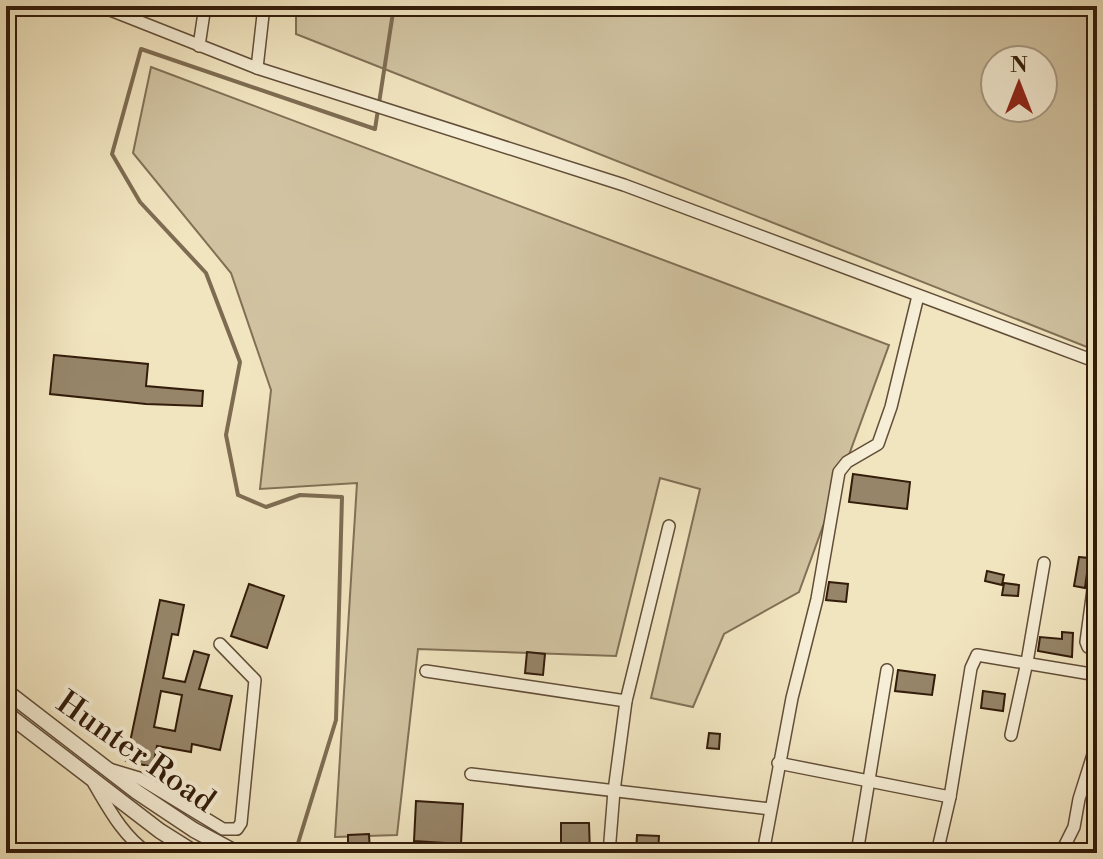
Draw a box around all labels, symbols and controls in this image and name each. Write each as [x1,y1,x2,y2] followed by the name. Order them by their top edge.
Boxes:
[979,44,1059,124] north arrow
[1010,52,1028,79] text: N
[49,683,223,821] street label: Hunter Road

